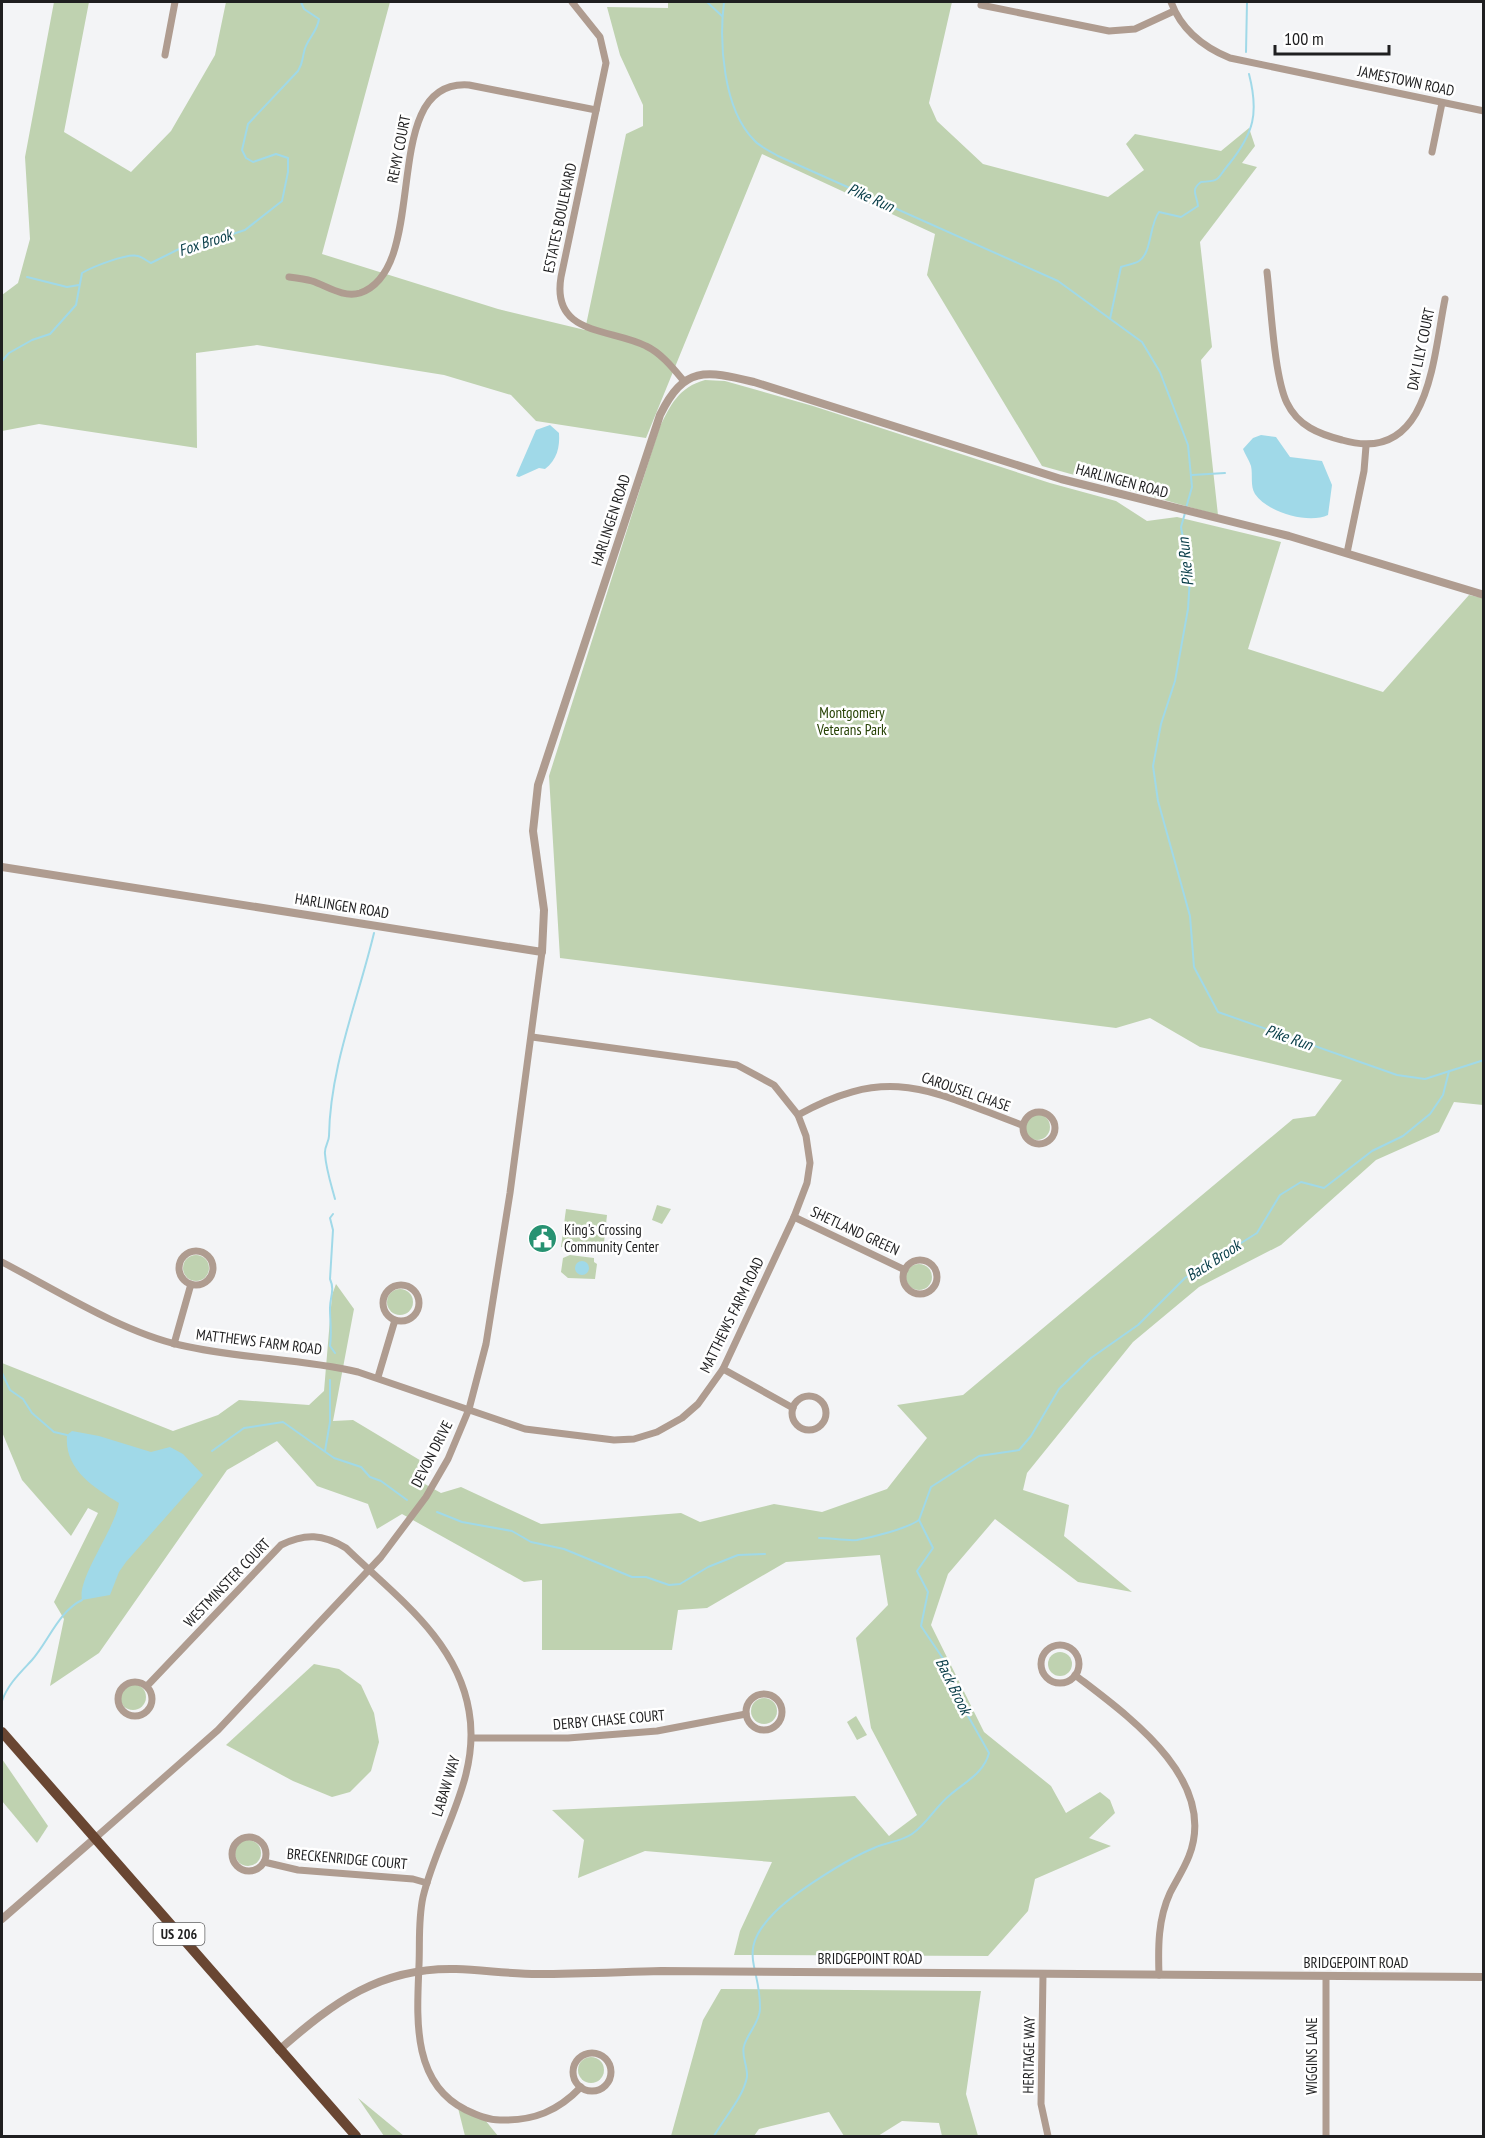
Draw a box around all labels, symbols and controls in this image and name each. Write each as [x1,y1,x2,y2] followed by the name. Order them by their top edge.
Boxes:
[1275,18,1389,56] scale bar
[1284,27,1324,50] text: 100 m
[1355,61,1456,100] street label: JAMESTOWN ROAD
[383,113,414,184] street label: REMY COURT
[539,161,580,275] street label: ESTATES BOULEVARD
[845,178,898,216] water label: Pike Run
[176,223,236,260] water label: Fox Brook
[1403,306,1439,392] street label: DAY LILY COURT
[1074,459,1171,502] street label: HARLINGEN ROAD
[587,472,634,568] street label: HARLINGEN ROAD
[1172,536,1197,587] water label: Pike Run
[816,703,887,739] park label: Montgomery Veterans Park
[294,889,391,922] street label: HARLINGEN ROAD
[1263,1020,1316,1055] water label: Pike Run
[919,1067,1013,1116] street label: CAROUSEL CHASE
[808,1202,903,1259] street label: SHETLAND GREEN
[564,1220,660,1256] place label: King's Crossing Community Center
[527,1223,559,1255] public building icon: King's Crossing Community Center
[1182,1234,1245,1285] water label: Back Brook
[695,1254,768,1376] street label: MATTHEWS FARM ROAD
[195,1324,323,1359] street label: MATTHEWS FARM ROAD
[407,1417,456,1490] street label: DEVON DRIVE
[179,1534,274,1631] street label: WESTMINSTER COURT
[932,1654,977,1719] water label: Back Brook
[552,1705,666,1734] street label: DERBY CHASE COURT
[427,1753,464,1819] street label: LABAW WAY
[286,1844,408,1873] street label: BRECKENRIDGE COURT
[154,1923,204,1945] road number: US 206
[818,1949,923,1968] street label: BRIDGEPOINT ROAD
[1304,1953,1409,1972] street label: BRIDGEPOINT ROAD
[1018,2016,1039,2094] street label: HERITAGE WAY
[1302,2017,1321,2095] street label: WIGGINS LANE

